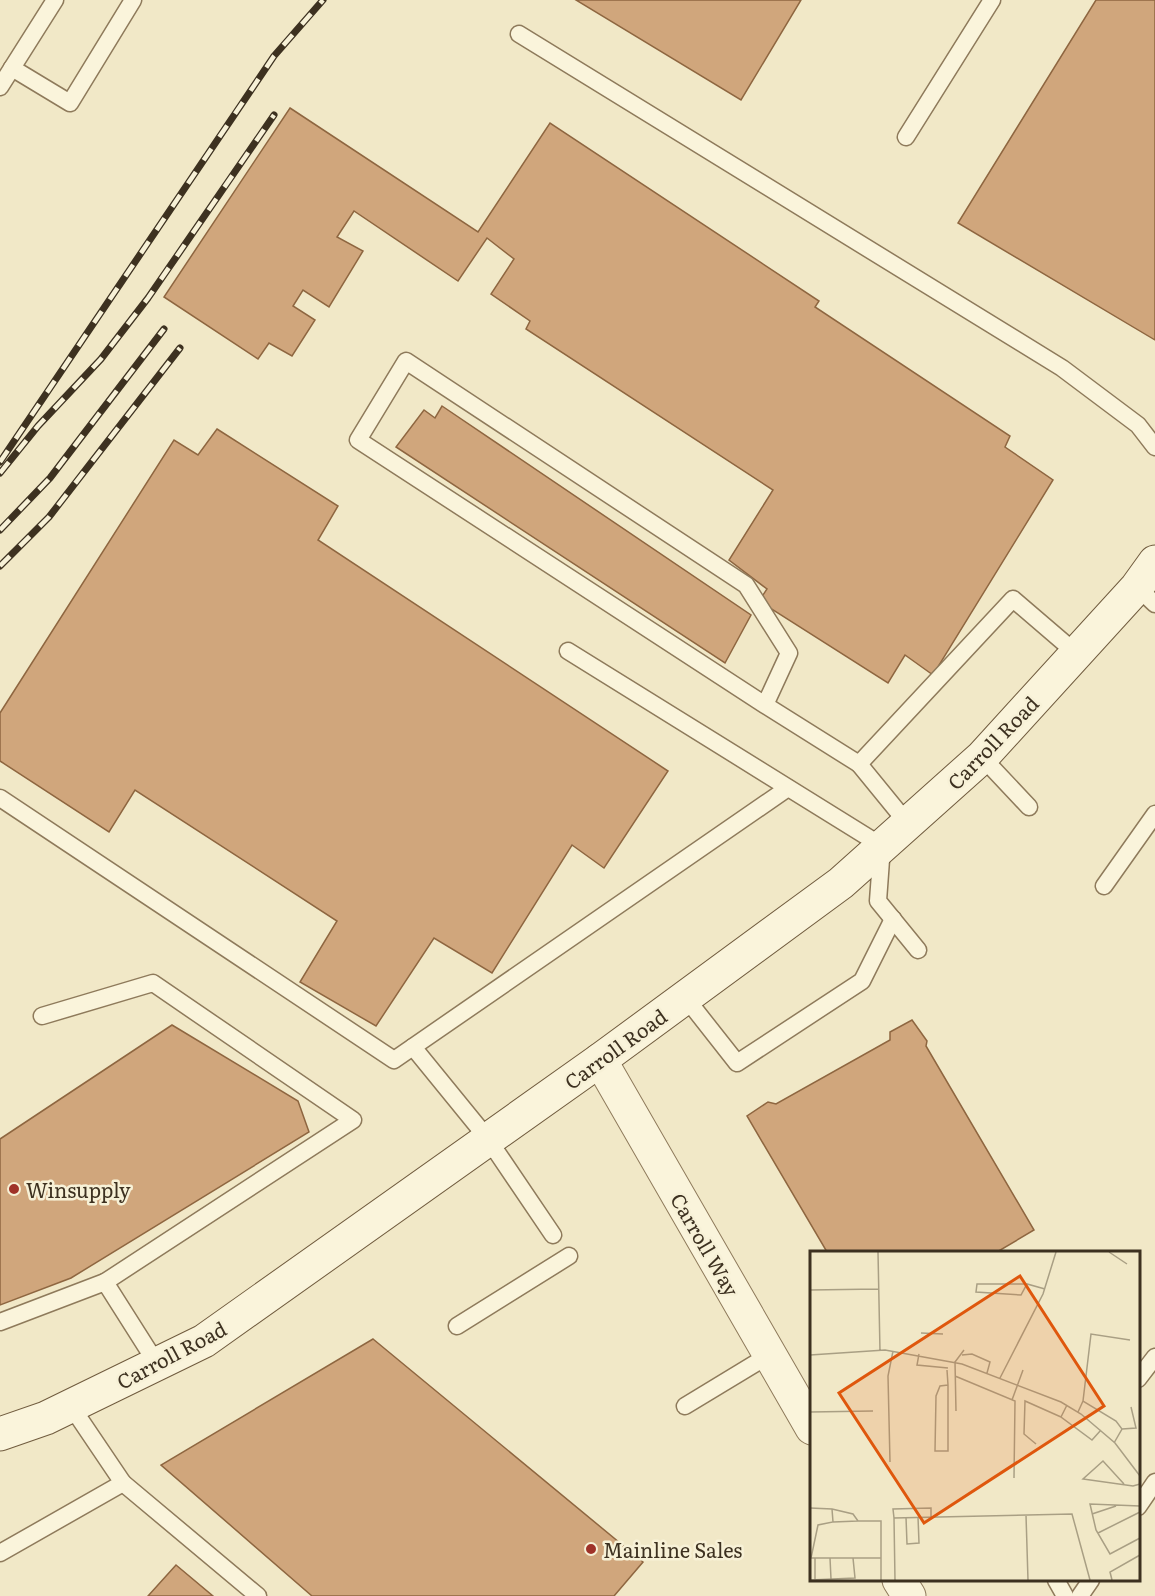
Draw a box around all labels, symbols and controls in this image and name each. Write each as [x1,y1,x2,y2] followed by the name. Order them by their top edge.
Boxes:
[939,688,1045,796] street label: Carroll Road
[557,1000,673,1096] street label: Carroll Road
[26,1174,131,1204] place label: Winsupply
[7,1182,21,1196] marker: Winsupply
[664,1187,748,1302] street label: Carroll Way
[810,1251,1140,1581] inset map
[111,1312,231,1396] street label: Carroll Road
[603,1534,742,1564] place label: Mainline Sales
[584,1542,598,1556] marker: Mainline Sales

